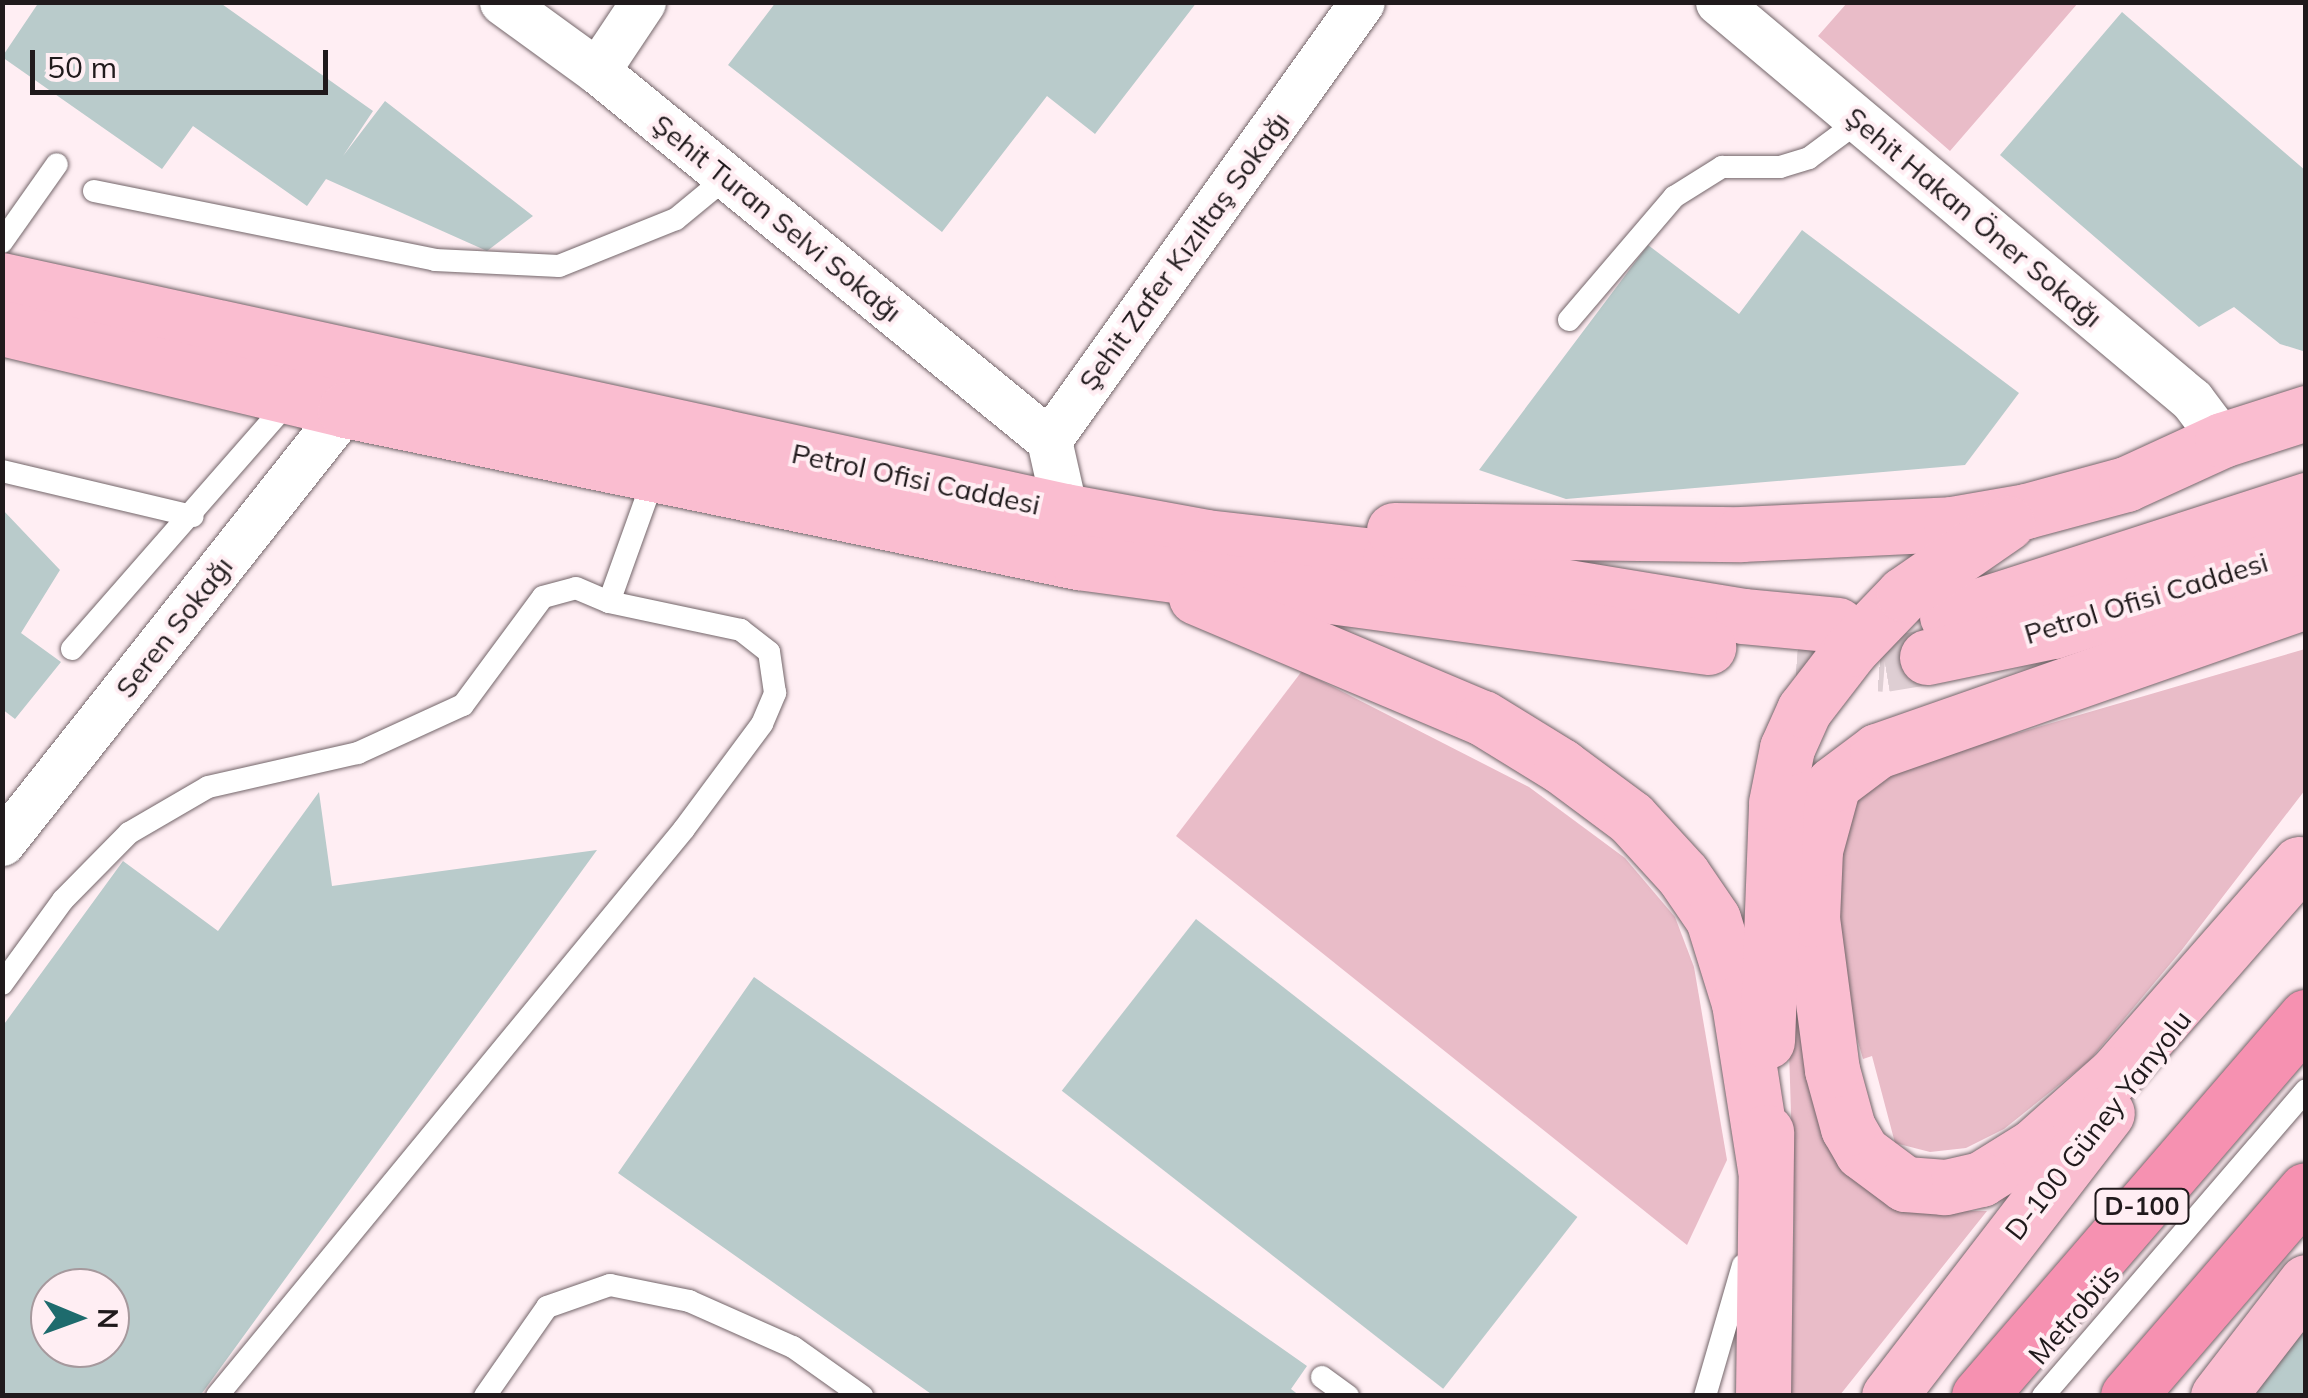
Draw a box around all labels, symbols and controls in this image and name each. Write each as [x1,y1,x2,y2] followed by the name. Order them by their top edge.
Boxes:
[35,30,332,92] scale bar
[47,48,117,86] text: 50 m
[1839,100,2109,334] street label: Şehit Hakan Öner Sokağı
[1072,105,1296,397] street label: Şehit Zafer Kızıltaş Sokağı
[646,107,908,329] street label: Şehit Turan Selvi Sokağı
[789,436,1043,522] street label: Petrol Ofisi Caddesi
[2020,545,2272,651] street label: Petrol Ofisi Caddesi
[109,550,239,704] street label: Seren Sokağı
[1998,1003,2198,1247] street label: D-100 Güney Yanyolu
[2094,1186,2190,1226] road number: D-100
[2021,1257,2127,1371] street label: Metrobüs
[30,1268,130,1368] north arrow
[91,1308,126,1329] text: N

